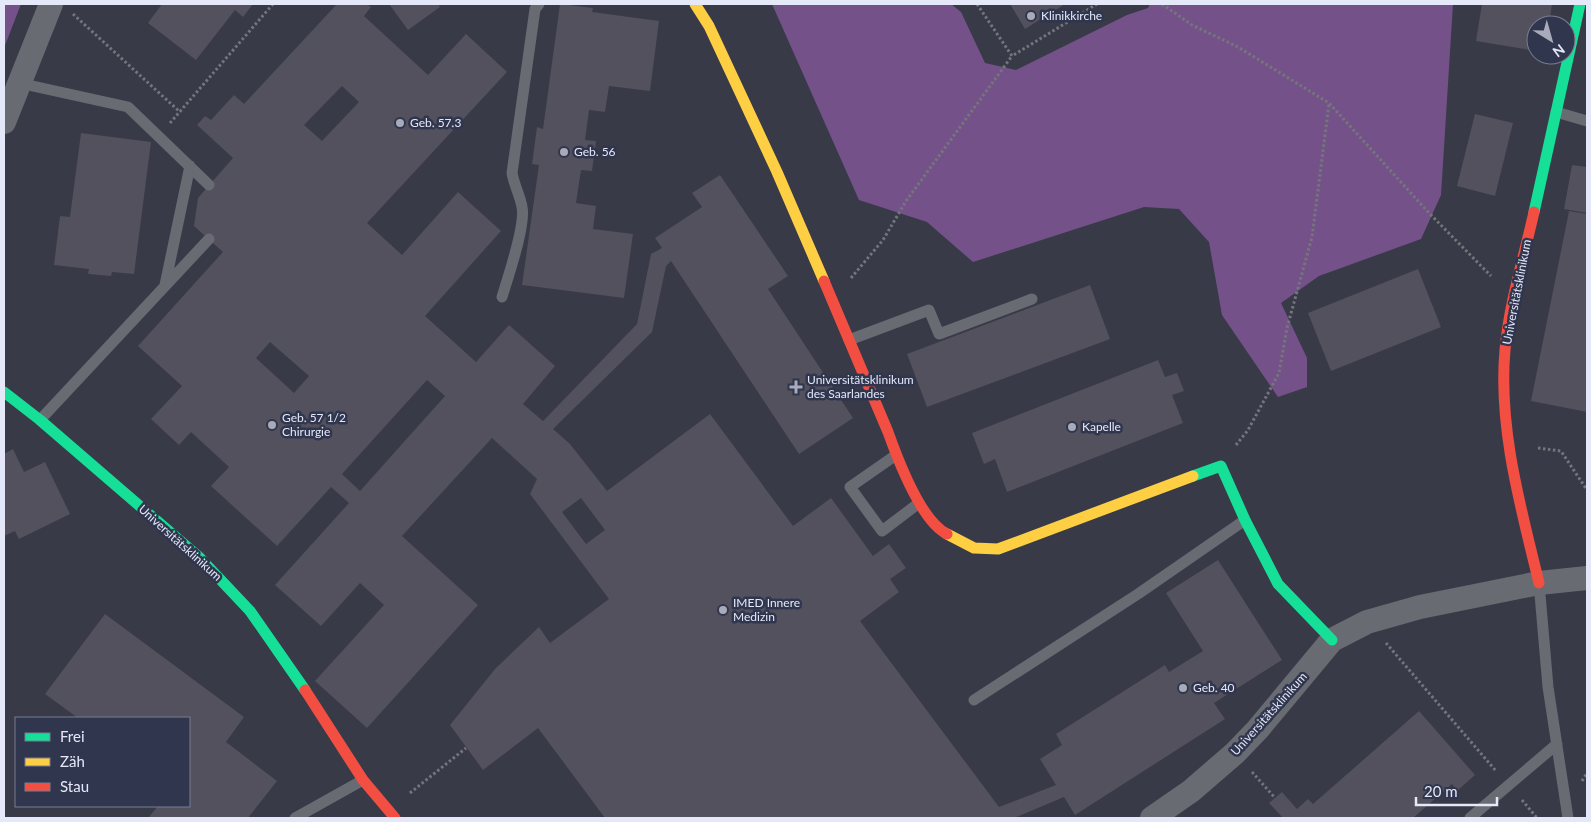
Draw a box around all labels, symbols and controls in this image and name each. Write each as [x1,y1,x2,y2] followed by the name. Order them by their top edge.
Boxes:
[1041,8,1102,23] place label: Klinikkirche
[1025,10,1037,22] marker: Klinikkirche
[1526,15,1576,65] north arrow
[1550,41,1569,61] text: N
[410,115,461,130] place label: Geb. 57.3
[394,117,406,129] marker: Geb. 57.3
[574,144,616,159] place label: Geb. 56
[558,146,570,158] marker: Geb. 56
[1499,238,1534,346] street label: Universitätsklinikum
[807,372,914,401] place label: Universitätsklinikum des Saarlandes
[789,380,803,394] marker: Universitätsklinikum des Saarlandes
[282,410,346,439] place label: Geb. 57 1/2 Chirurgie
[266,419,278,431] marker: Geb. 57 1/2 Chirurgie
[1082,419,1121,434] place label: Kapelle
[1066,421,1078,433] marker: Kapelle
[136,501,225,584] street label: Universitätsklinikum
[733,595,800,624] place label: IMED Innere Medizin
[717,604,729,616] marker: IMED Innere Medizin
[1227,669,1310,758] street label: Universitätsklinikum
[1193,680,1235,695] place label: Geb. 40
[1177,682,1189,694] marker: Geb. 40
[15,717,190,807] legend
[60,727,85,745] text: Frei
[60,752,85,770] text: Zäh
[1416,774,1497,806] scale bar
[60,777,89,795] text: Stau
[1424,782,1458,800] text: 20 m

